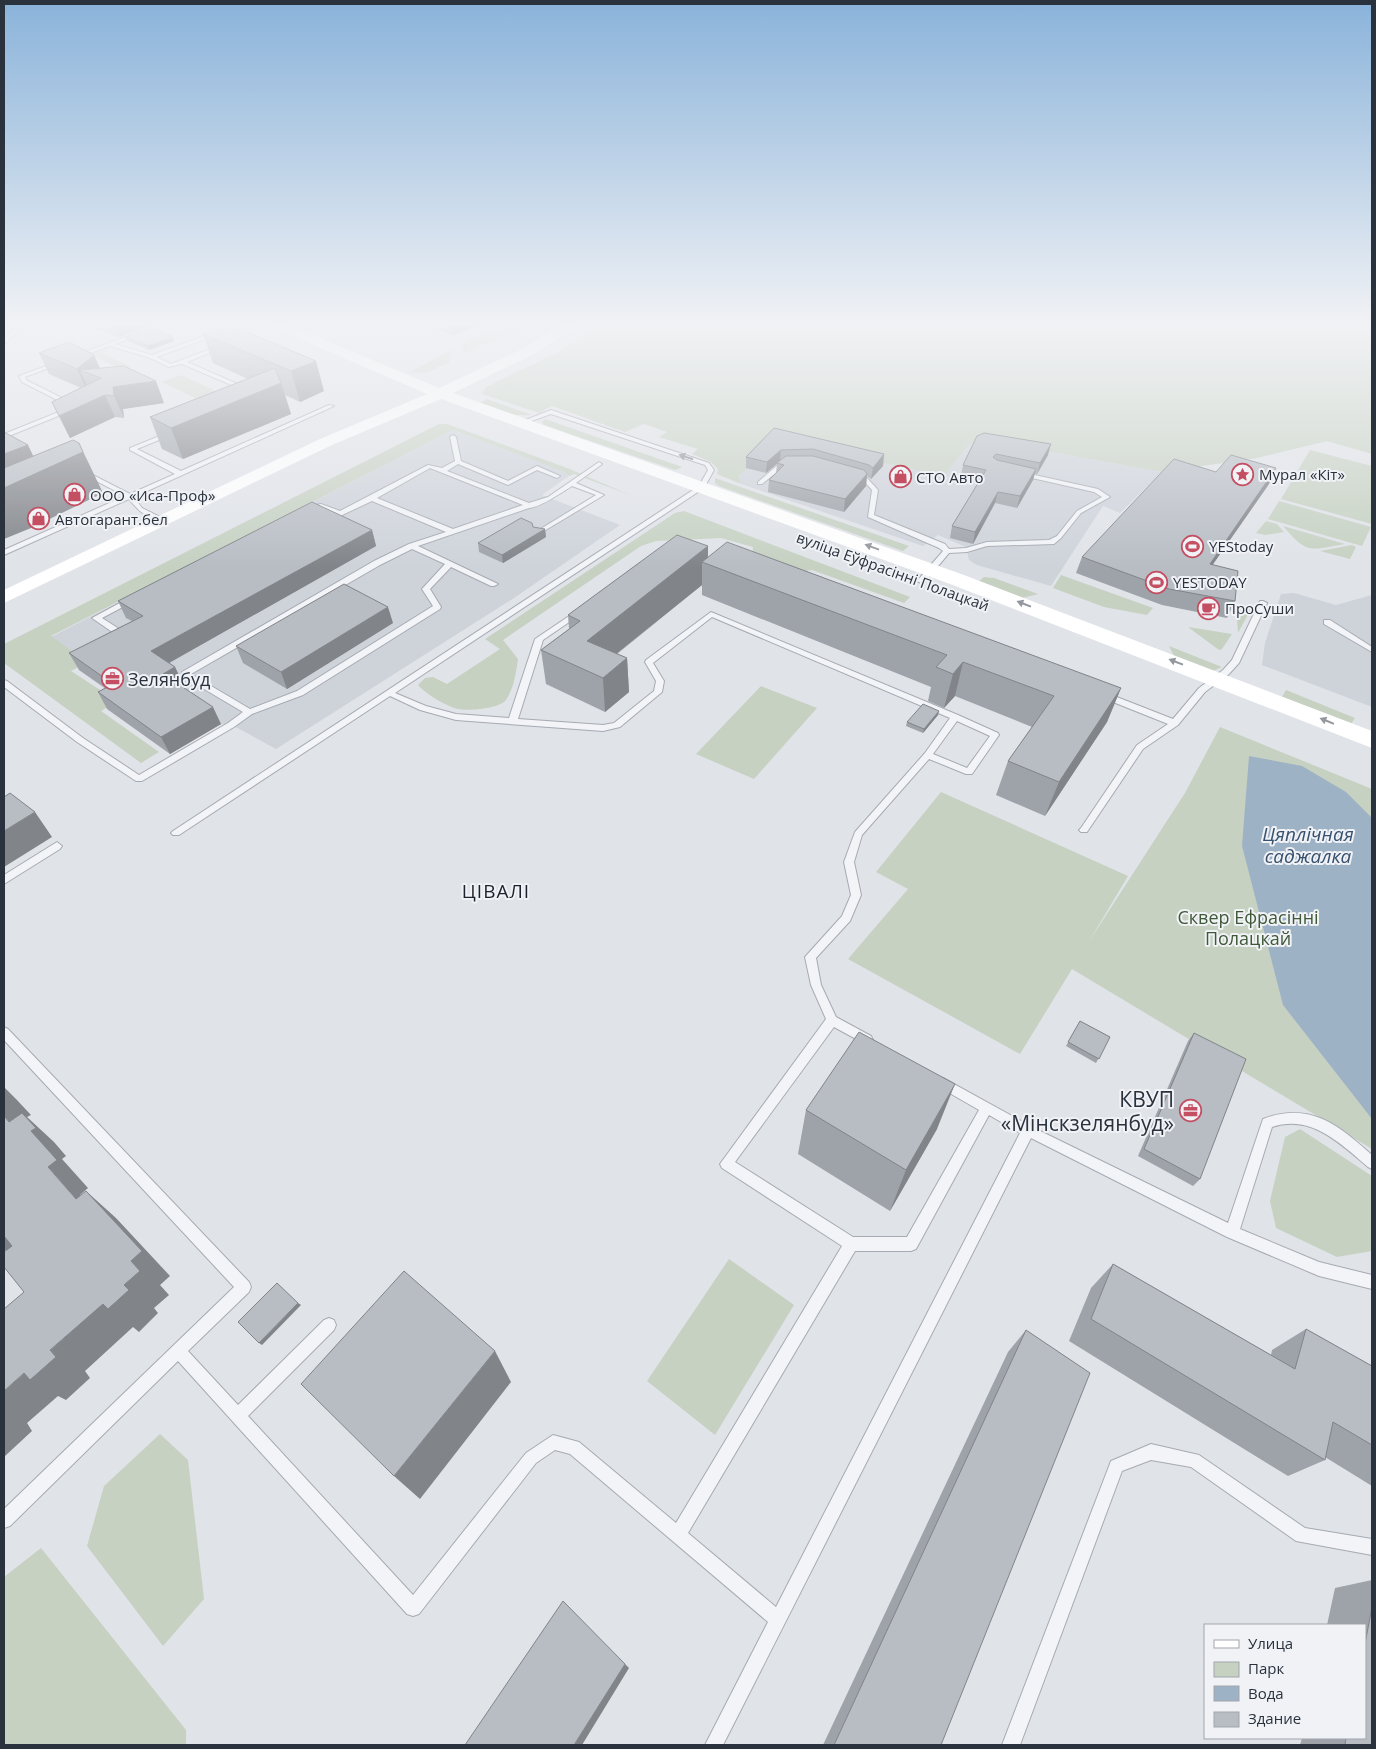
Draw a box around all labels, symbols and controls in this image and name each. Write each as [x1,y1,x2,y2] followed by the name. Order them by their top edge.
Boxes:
[678,453,693,460] one-way arrow
[1231,462,1255,486] place icon: Мурал «Кіт»
[1259,464,1345,484] place label: Мурал «Кіт»
[888,465,912,489] shop icon: СТО Авто
[916,467,983,487] place label: СТО Авто
[62,483,86,507] shop icon: ООО «Иса-Проф»
[90,485,215,505] place label: ООО «Иса-Проф»
[27,507,51,531] shop icon: Автогарант.бел
[55,509,168,529] place label: Автогарант.бел
[794,527,992,615] street label: вуліца Еўфрасінні Полацкай
[1181,534,1205,558] sports icon: YEStoday
[1209,536,1274,556] place label: YEStoday
[864,543,879,551] one-way arrow
[1145,570,1169,594] sports icon: YESTODAY
[1173,572,1247,592] place label: YESTODAY
[1197,596,1221,620] cafe icon: ПроСуши
[1225,598,1294,618] place label: ПроСуши
[1016,600,1031,608] one-way arrow
[1168,658,1183,666] one-way arrow
[100,667,124,691] office icon: Зелянбуд
[128,667,210,691] place label: Зелянбуд
[1320,717,1334,725] one-way arrow
[1262,821,1354,869] water label: Цяплічная саджалка
[462,878,530,904] district label: ЦІВАЛІ
[1177,905,1319,950] park label: Сквер Ефрасінні Полацкай
[1001,1085,1174,1137] place label: КВУП «Мінскзелянбуд»
[1178,1099,1202,1123] office icon: КВУП «Мінскзелянбуд»
[1204,1624,1366,1739] legend
[1248,1633,1293,1653] text: Улица
[1248,1658,1284,1678] text: Парк
[1248,1683,1284,1703] text: Вода
[1248,1708,1301,1728] text: Здание

